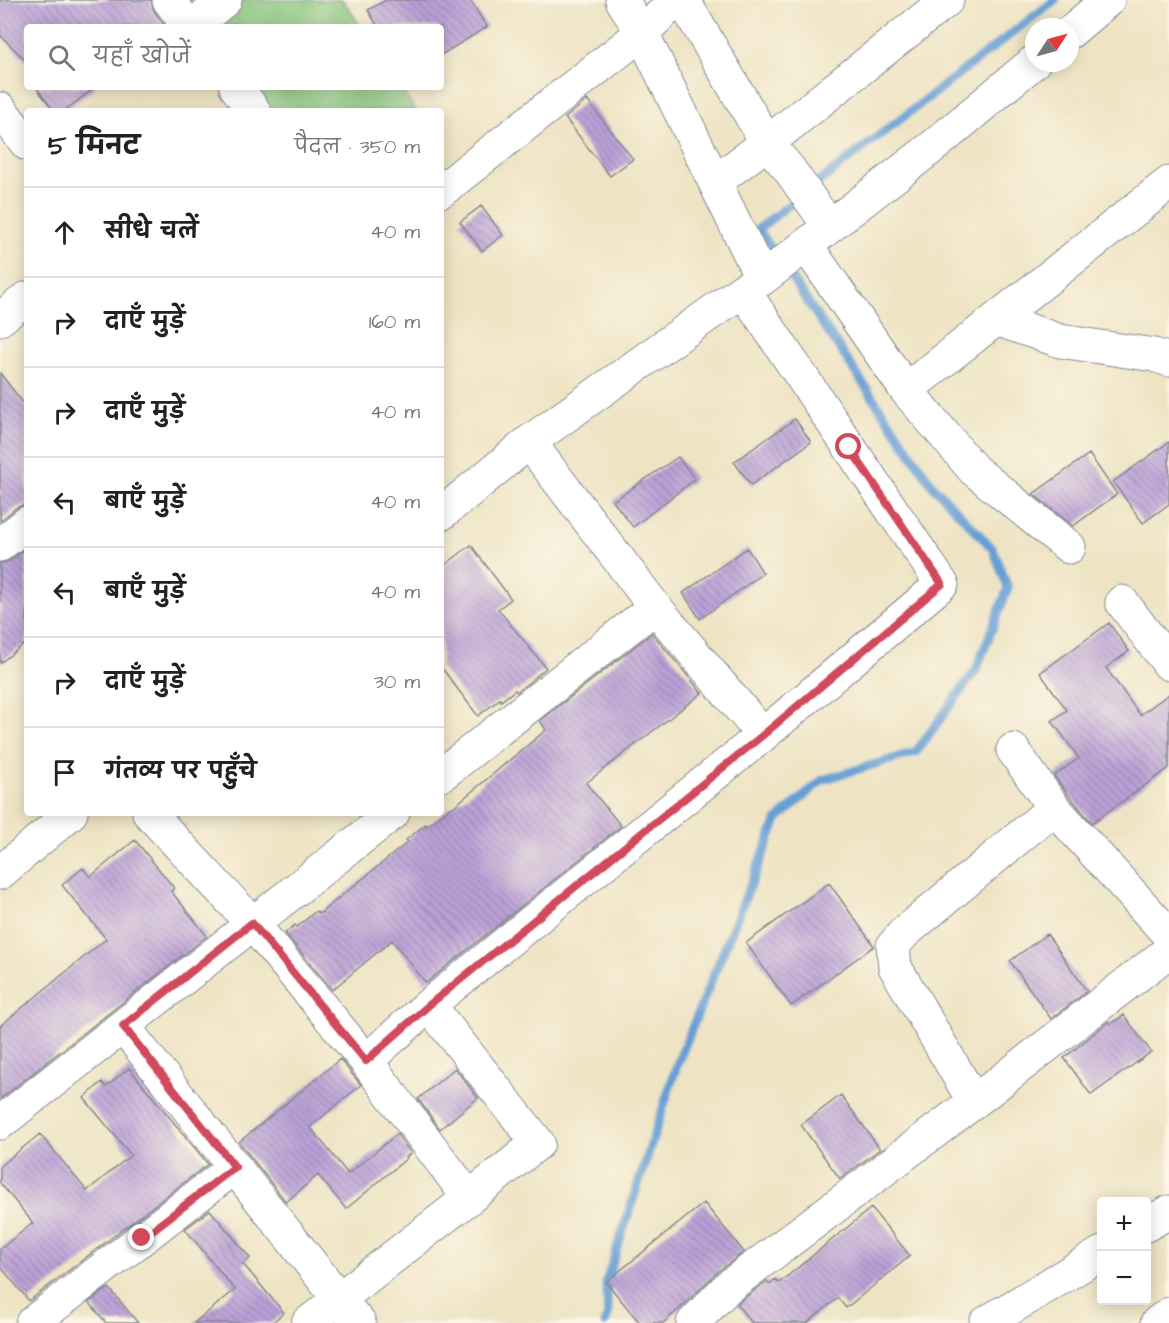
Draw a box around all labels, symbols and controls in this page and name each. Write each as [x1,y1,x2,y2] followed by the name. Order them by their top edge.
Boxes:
[1025,18,1079,72] north arrow
[24,24,444,90] search box
[45,41,78,74] icon: search
[93,41,191,72] text: यहाँ खोजें
[48,128,140,164] text: 5 मिनट
[294,133,420,161] text: पैदल · 350 m
[48,216,81,249] icon: ahead
[105,216,198,247] text: सीधे चलें
[370,218,420,246] text: 40 m
[48,306,81,339] icon: right
[105,306,185,337] text: दाएँ मुड़ें
[369,308,420,336] text: 160 m
[48,396,81,429] icon: right
[105,396,185,427] text: दाएँ मुड़ें
[370,398,420,426] text: 40 m
[835,433,861,459] route start
[48,486,81,519] icon: left
[105,486,185,517] text: बाएँ मुड़ें
[370,488,420,516] text: 40 m
[48,576,81,609] icon: left
[105,576,185,607] text: बाएँ मुड़ें
[370,578,420,606] text: 40 m
[48,666,81,699] icon: right
[105,666,185,697] text: दाएँ मुड़ें
[374,668,420,696] text: 30 m
[48,756,81,789] icon: arrive
[105,756,256,787] text: गंतव्य पर पहुँचे
[1097,1197,1151,1305] map controls
[1097,1197,1151,1251] button: +
[128,1224,154,1250] route end
[1097,1251,1151,1305] button: −

